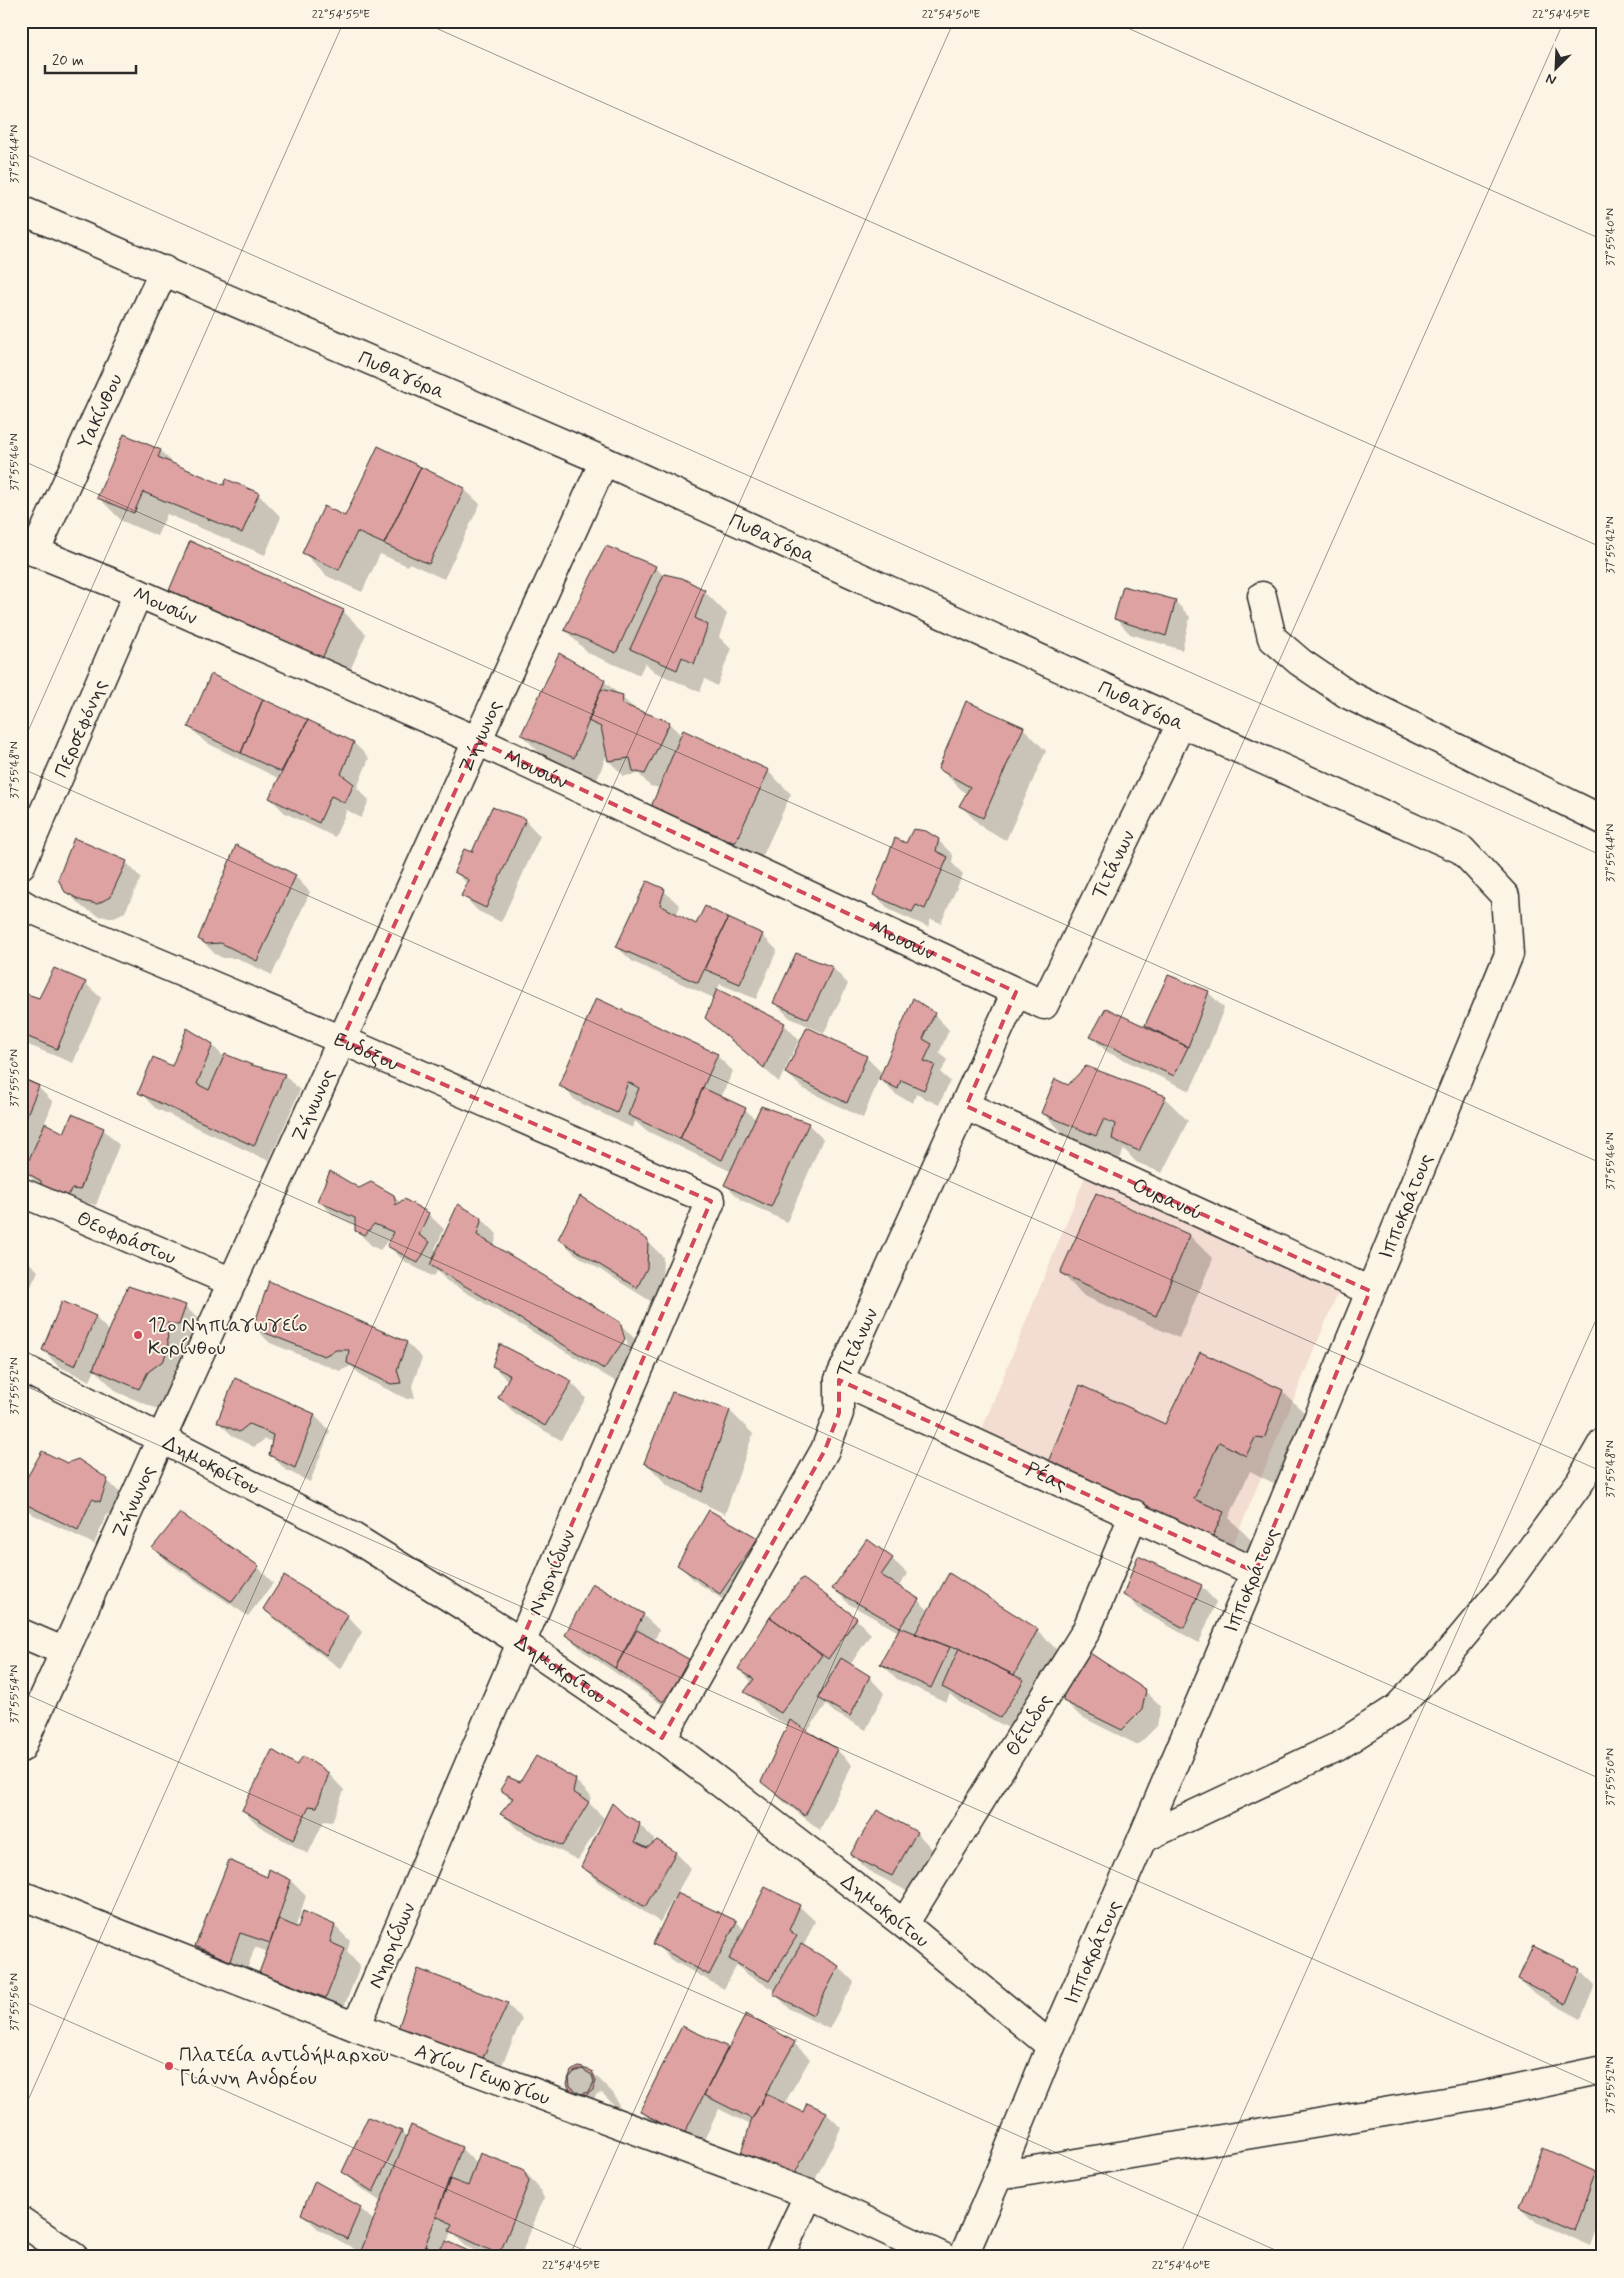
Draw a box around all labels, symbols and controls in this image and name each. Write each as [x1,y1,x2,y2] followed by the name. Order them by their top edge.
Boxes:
[312,7,370,23] text: 22°54'55"E
[922,7,980,23] text: 22°54'50"E
[1532,7,1590,23] text: 22°54'45"E
[45,42,136,74] scale bar
[1532,42,1582,92] north arrow
[52,51,84,71] text: 20 m
[1543,69,1559,89] text: N
[7,125,23,183] text: 37°55'44"N
[1603,208,1619,266] text: 37°55'40"N
[354,345,450,406] street label: Πυθαγόρα
[72,370,130,454] street label: Υακίνθου
[7,433,23,491] text: 37°55'46"N
[725,508,820,570] street label: Πυθαγόρα
[1603,516,1619,574] text: 37°55'42"N
[128,580,201,632] street label: Μουσών
[48,675,114,782] street label: Περσεφόνης
[1093,675,1189,738] street label: Πυθαγόρα
[453,696,509,777] street label: Ζήνωνος
[7,741,23,799] text: 37°55'48"N
[499,743,572,796] street label: Μουσών
[1603,824,1619,882] text: 37°55'44"N
[1086,826,1142,904] street label: Τιτάνων
[866,914,939,967] street label: Μουσών
[330,1026,403,1078] street label: Ευδόξου
[7,1049,23,1107] text: 37°55'50"N
[286,1065,342,1146] street label: Ζήνωνος
[1603,1132,1619,1190] text: 37°55'46"N
[1373,1149,1440,1263] street label: Ιπποκράτους
[1128,1172,1207,1228] street label: Ουρανού
[72,1205,180,1272] street label: Θεοφράστου
[830,1304,885,1382] street label: Τιτάνων
[148,1312,307,1362] place label: 12ο Νηπιαγωγείο Κορίνθου
[132,1329,144,1341] marker: 12ο Νηπιαγωγείο Κορίνθου
[7,1357,23,1415] text: 37°55'52"N
[158,1430,264,1502] street label: Δημοκρίτου
[1603,1440,1619,1498] text: 37°55'48"N
[1021,1456,1071,1499] street label: Ρέας
[106,1461,162,1542] street label: Ζήνωνος
[1218,1524,1287,1637] street label: Ιπποκράτους
[522,1525,583,1620] street label: Νηρηίδων
[509,1629,611,1711] street label: Δημοκρίτου
[7,1665,23,1723] text: 37°55'54"N
[1000,1689,1059,1762] street label: Θέτιδος
[1603,1748,1619,1806] text: 37°55'50"N
[835,1868,935,1955] street label: Δημοκρίτου
[1058,1896,1129,2009] street label: Ιπποκράτους
[362,1898,423,1993] street label: Νηρηίδων
[7,1973,23,2031] text: 37°55'56"N
[411,2038,554,2112] street label: Αγίου Γεωργίου
[179,2042,389,2092] place label: Πλατεία αντιδήμαρχου Γιάννη Ανδρέου
[1603,2056,1619,2114] text: 37°55'52"N
[163,2060,175,2072] marker: Πλατεία αντιδήμαρχου Γιάννη Ανδρέου
[542,2258,600,2274] text: 22°54'45"E
[1152,2258,1210,2274] text: 22°54'40"E

